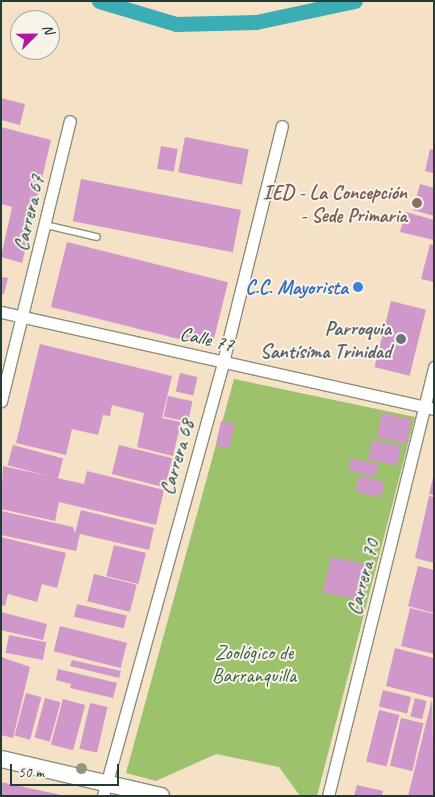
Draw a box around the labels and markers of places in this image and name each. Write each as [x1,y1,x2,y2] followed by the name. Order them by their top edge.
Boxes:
[263,180,407,227] place label: IED - La Concepción - Sede Primaria
[411,197,423,209] marker: IED - La Concepción - Sede Primaria
[245,275,348,299] place label: C.C. Mayorista
[352,281,364,293] marker: C.C. Mayorista
[260,316,391,363] place label: Parroquia Santísima Trinidad
[395,333,407,345] marker: Parroquia Santísima Trinidad

